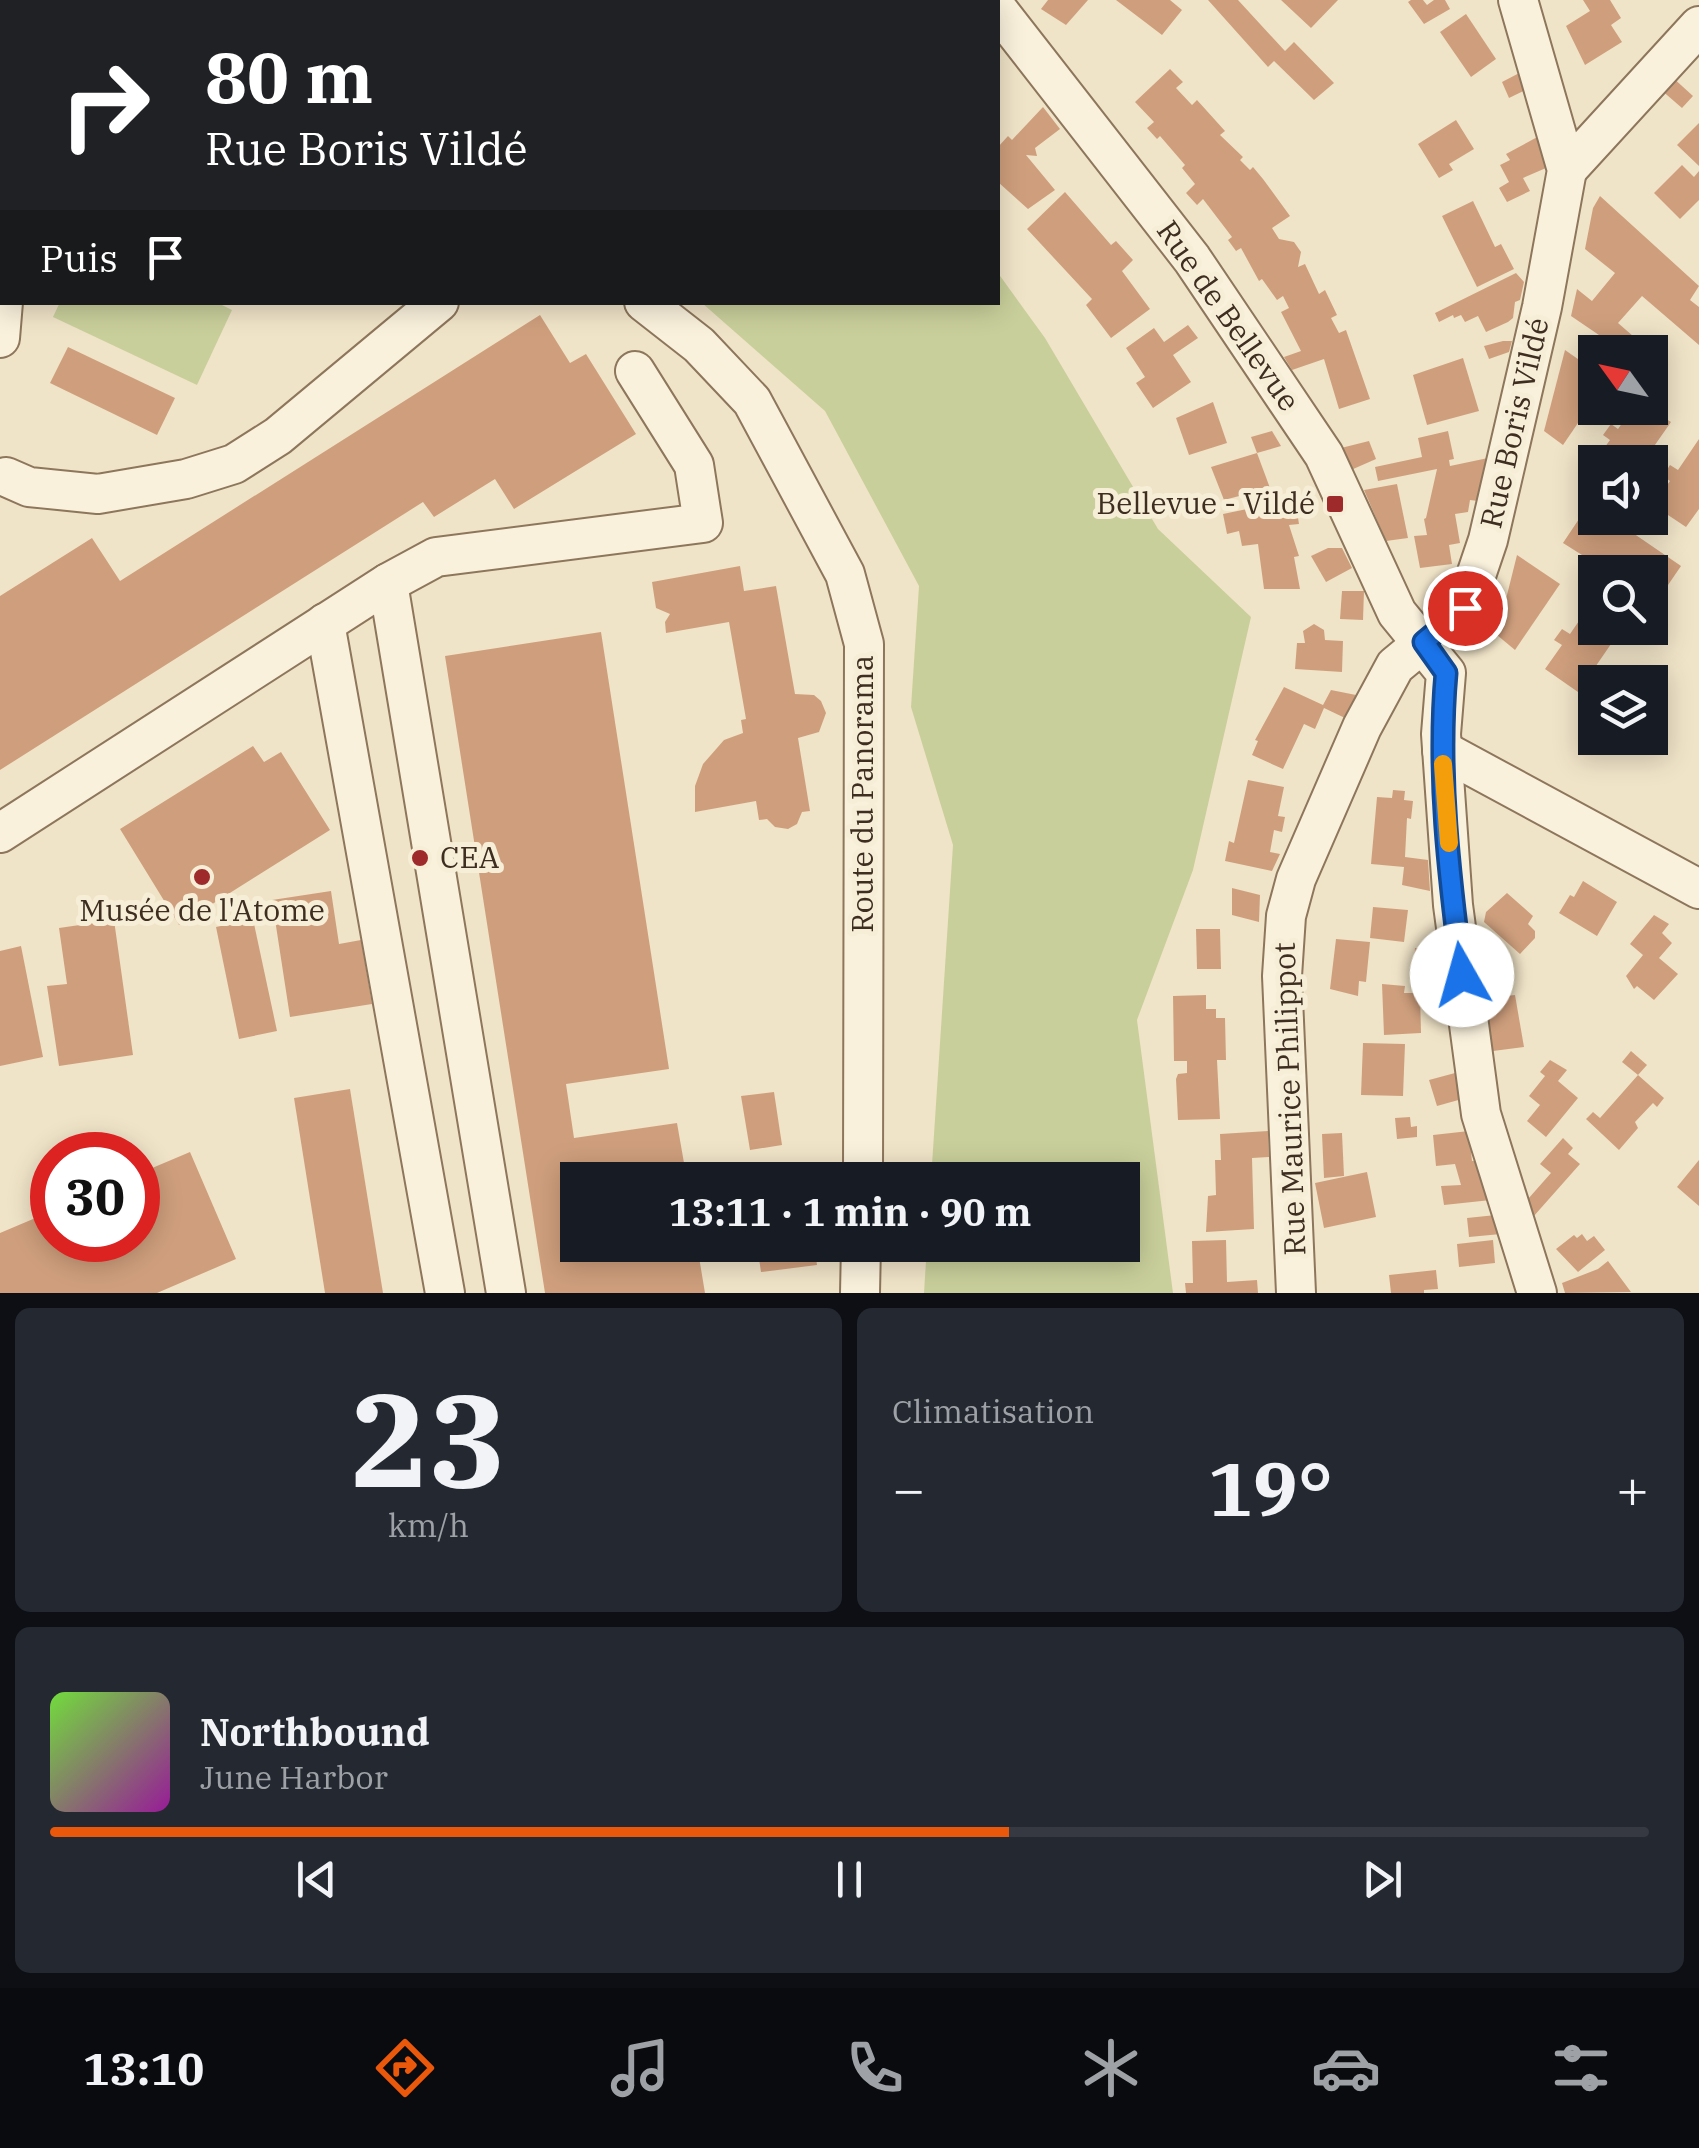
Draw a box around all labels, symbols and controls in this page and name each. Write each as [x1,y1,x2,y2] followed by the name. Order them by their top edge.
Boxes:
[205,31,373,122] text: 80 m
[40,40,170,170] icon: right
[205,119,528,177] text: Rue Boris Vildé
[1149,212,1309,418] street label: Rue de Bellevue
[138,230,193,285] icon: arrive
[40,233,118,282] text: Puis
[1470,313,1557,532] street label: Rue Boris Vildé
[1578,335,1668,425] north arrow
[1578,335,1668,755] map controls
[1578,445,1668,535] button: sound
[1096,483,1315,522] place label: Bellevue - Vildé
[1324,493,1346,515] marker: Bellevue - Vildé
[1578,555,1668,645] button: search
[1423,566,1508,651] pin
[1438,581,1493,636] icon: arrive
[842,655,881,933] street label: Route du Panorama
[1578,665,1668,755] button: layers
[440,837,500,876] place label: CEA
[409,847,431,869] marker: CEA
[191,866,213,888] marker: Musée de l'Atome
[79,890,325,929] place label: Musée de l'Atome
[1410,923,1514,1027] position arrow
[1264,942,1313,1256] street label: Rue Maurice Philippot
[30,1132,160,1262] speed limit sign: 30
[669,1187,1031,1236] text: 13:11 · 1 min · 90 m
[350,1354,507,1523] text: 23
[892,1390,1094,1432] text: Climatisation
[1208,1439,1333,1537] text: 19°
[892,1453,925,1524] text: −
[1616,1453,1649,1524] text: +
[388,1504,469,1546] text: km/h
[200,1707,430,1756] text: Northbound
[200,1756,388,1798] text: June Harbor
[289,1852,344,1907] icon: previous
[822,1852,877,1907] icon: pause
[1355,1852,1410,1907] icon: next
[370,2033,440,2103] icon: directions
[605,2033,675,2103] icon: music
[840,2033,910,2103] icon: phone
[1076,2033,1146,2103] icon: climate
[1311,2033,1381,2103] icon: car
[1546,2033,1616,2103] icon: filters
[83,2039,204,2097] text: 13:10

